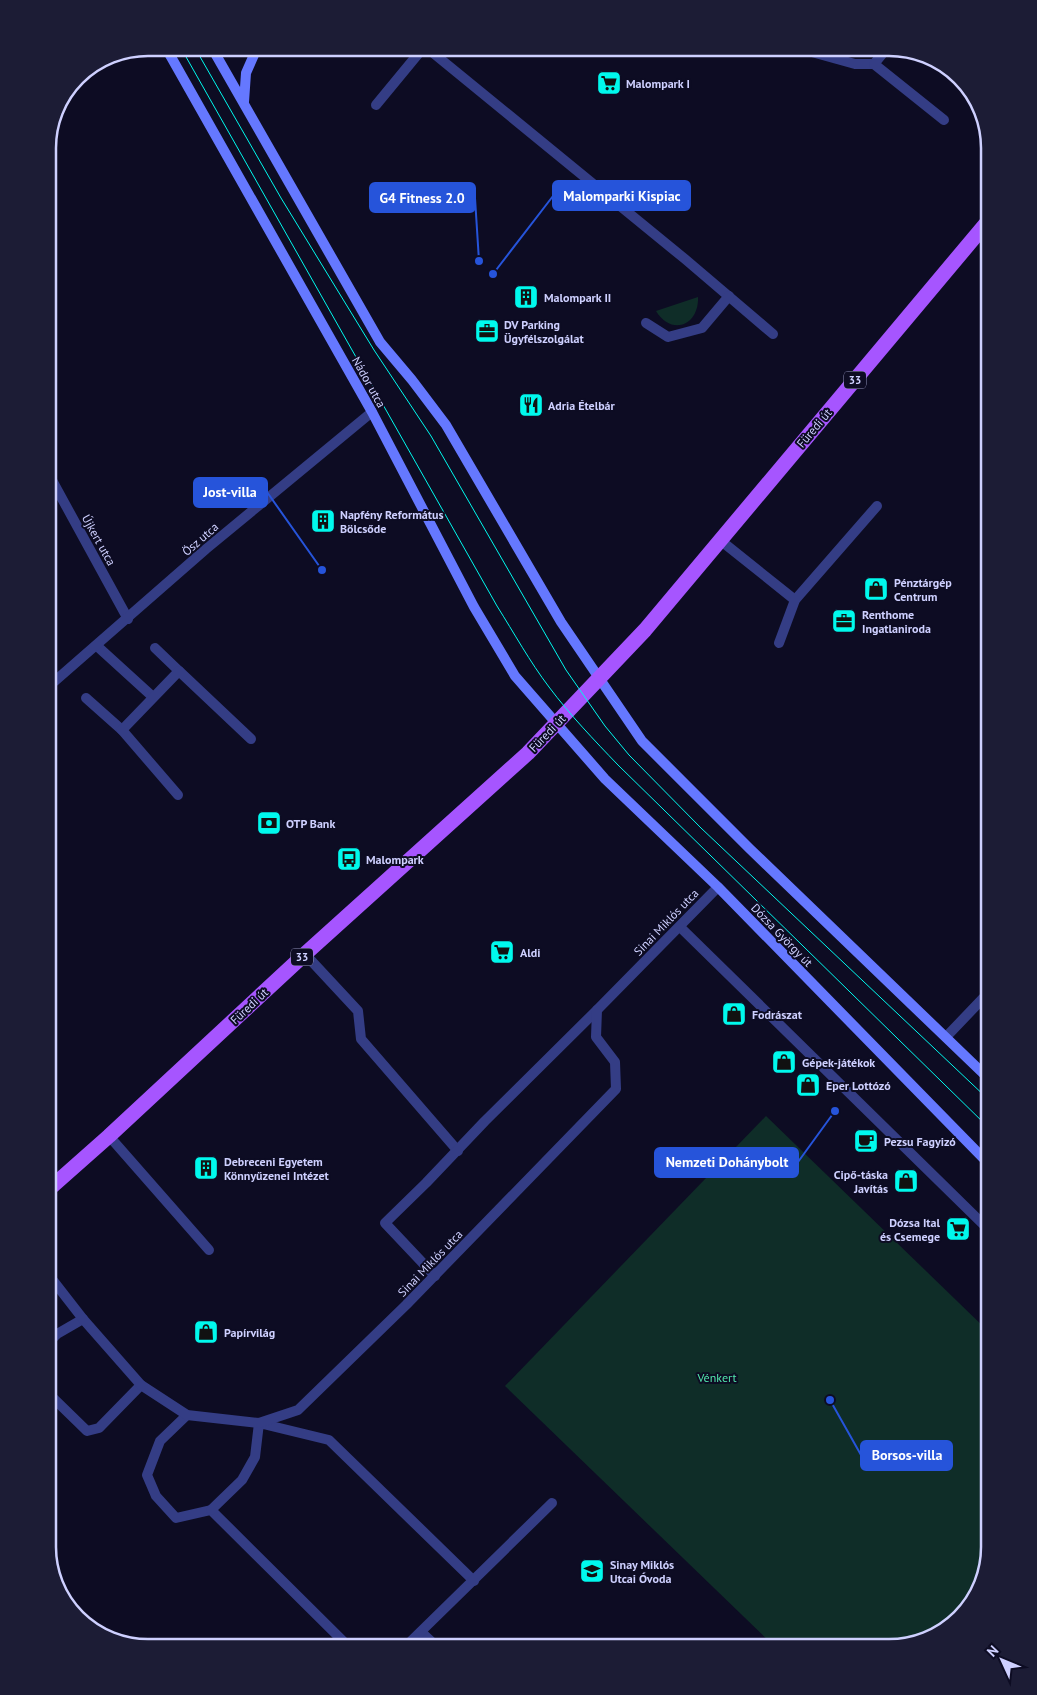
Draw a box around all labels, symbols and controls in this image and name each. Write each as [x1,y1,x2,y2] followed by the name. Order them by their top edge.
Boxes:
[596,70,622,96] supermarket icon: Malompark I
[626,76,690,91] place label: Malompark I
[553,181,690,210] callout: Malomparki Kispiac
[370,183,475,212] callout: G4 Fitness 2.0
[563,187,681,205] text: Malomparki Kispiac
[379,189,465,207] text: G4 Fitness 2.0
[513,284,539,310] building icon: Malompark II
[544,290,611,305] place label: Malompark II
[504,317,584,346] place label: DV Parking Ügyfélszolgálat
[474,318,500,344] office icon: DV Parking Ügyfélszolgálat
[349,354,389,410] street label: Nádor utca
[844,372,866,388] road number: 33
[518,392,544,418] restaurant icon: Adria Ételbár
[548,398,616,413] place label: Adria Ételbár
[793,405,835,451] street label: Füredi út
[194,478,267,507] callout: Jost-villa
[202,483,257,501] text: Jost-villa
[340,507,443,536] place label: Napfény Református Bölcsőde
[310,508,336,534] building icon: Napfény Református Bölcsőde
[79,512,119,568] street label: Újkert utca
[179,519,221,559] street label: Ösz utca
[894,575,952,604] place label: Pénztárgép Centrum
[863,576,889,602] shop icon: Pénztárgép Centrum
[862,607,931,636] place label: Renthome Ingatlaniroda
[831,608,857,634] office icon: Renthome Ingatlaniroda
[526,711,568,755] street label: Füredi út
[256,810,282,836] bank icon: OTP Bank
[286,816,335,831] place label: OTP Bank
[336,846,362,872] bus stop icon: Malompark
[366,852,424,867] place label: Malompark
[630,885,702,958] street label: Sinai Miklós utca
[748,900,816,970] street label: Dózsa György út
[489,939,515,965] supermarket icon: Aldi
[520,945,540,960] place label: Aldi
[291,949,313,966] road number: 33
[227,985,271,1027] street label: Füredi út
[721,1001,747,1027] shop icon: Fodrászat
[752,1007,803,1022] place label: Fodrászat
[771,1049,797,1075] shop icon: Gépek-játékok
[802,1055,875,1070] place label: Gépek-játékok
[795,1072,821,1098] shop icon: Eper Lottózó
[826,1078,891,1093] place label: Eper Lottózó
[853,1128,879,1154] cafe icon: Pezsu Fagyizó
[884,1134,956,1149] place label: Pezsu Fagyizó
[655,1148,798,1177] callout: Nemzeti Dohánybolt
[666,1153,788,1171] text: Nemzeti Dohánybolt
[224,1154,330,1183] place label: Debreceni Egyetem Könnyűzenei Intézet
[193,1155,219,1181] building icon: Debreceni Egyetem Könnyűzenei Intézet
[834,1167,888,1196] place label: Cipő-táska Javítás
[893,1168,919,1194] shop icon: Cipő-táska Javítás
[880,1215,940,1244] place label: Dózsa Ital és Csemege
[945,1216,971,1242] supermarket icon: Dózsa Ital és Csemege
[394,1226,466,1299] street label: Sinai Miklós utca
[193,1319,219,1345] shop icon: Papírvilág
[224,1325,275,1340] place label: Papírvilág
[697,1370,737,1385] park label: Vénkert
[861,1441,952,1470] callout: Borsos-villa
[872,1446,942,1464] text: Borsos-villa
[610,1557,674,1586] place label: Sinay Miklós Utcai Óvoda
[579,1558,605,1584] school or university icon: Sinay Miklós Utcai Óvoda
[977,1635,1027,1685] north arrow
[983,1641,1002,1661] text: N

